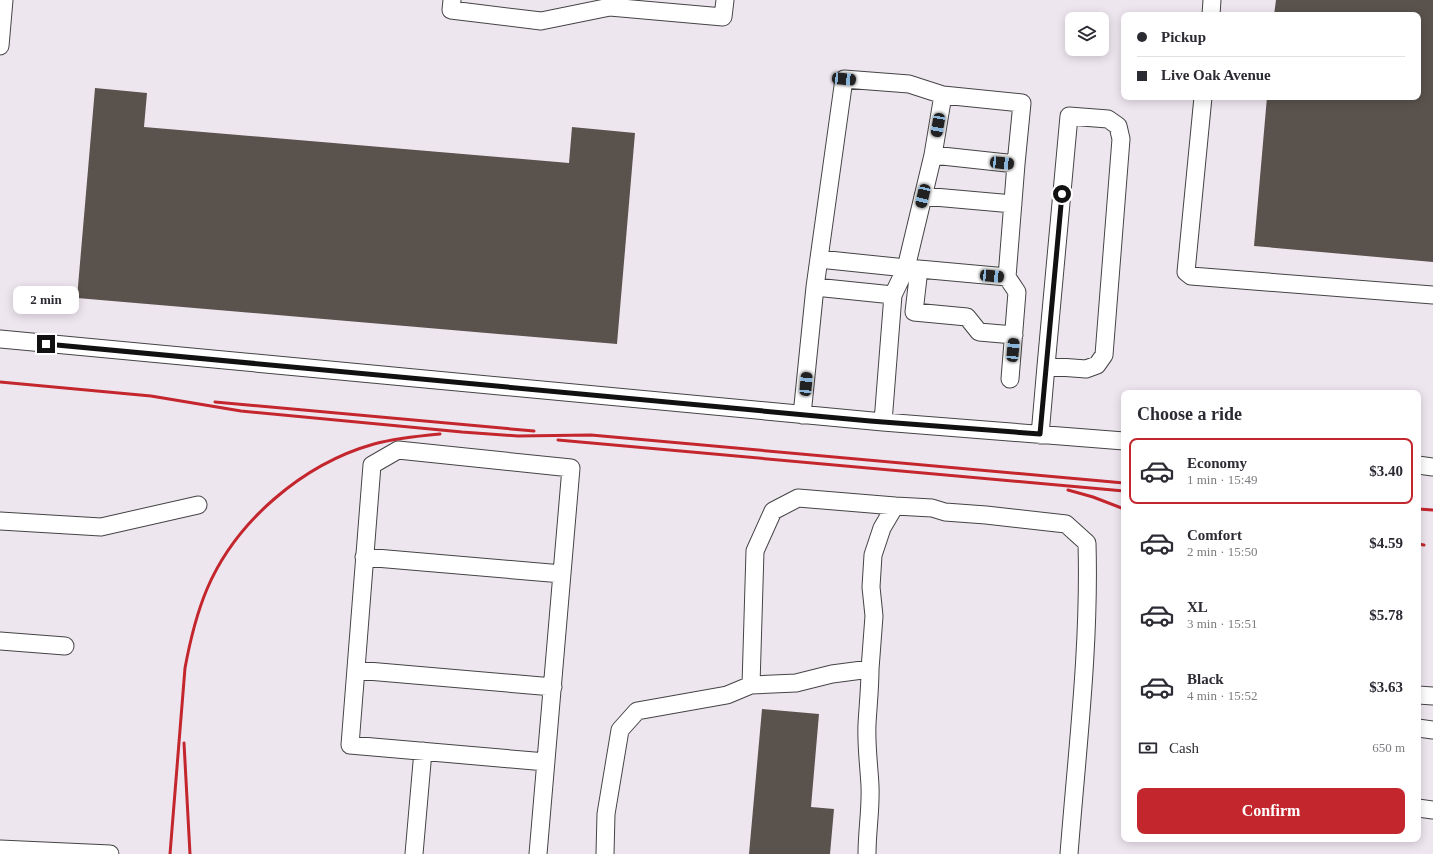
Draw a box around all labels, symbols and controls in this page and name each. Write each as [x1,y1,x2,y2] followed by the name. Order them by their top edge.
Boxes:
[1065,12,1109,56] map controls
[1065,12,1109,56] button: layers
[1161,29,1206,45] text: Pickup
[1161,67,1271,83] text: Live Oak Avenue
[832,72,856,86] car
[930,112,946,138] car
[989,156,1015,170] car
[914,183,932,209] car
[1053,185,1071,203] route start
[980,269,1004,283] car
[13,286,79,314] callout: 2 min
[30,292,62,307] text: 2 min
[37,335,55,353] route end
[1006,338,1020,362] car
[799,372,813,396] car
[1137,404,1242,424] text: Choose a ride
[1139,453,1175,489] icon: car
[1187,455,1247,471] text: Economy
[1369,463,1403,479] text: $3.40
[1187,472,1257,487] text: 1 min · 15:49
[1139,525,1175,561] icon: car
[1187,527,1242,543] text: Comfort
[1369,535,1403,551] text: $4.59
[1187,544,1257,559] text: 2 min · 15:50
[1139,597,1175,633] icon: car
[1187,599,1208,615] text: XL
[1369,607,1403,623] text: $5.78
[1187,616,1257,631] text: 3 min · 15:51
[1139,669,1175,705] icon: car
[1187,671,1224,687] text: Black
[1369,679,1403,695] text: $3.63
[1187,688,1257,703] text: 4 min · 15:52
[1137,737,1159,759] icon: cash
[1169,740,1199,756] text: Cash
[1372,740,1405,755] text: 650 m
[1137,788,1405,834] button: Confirm

